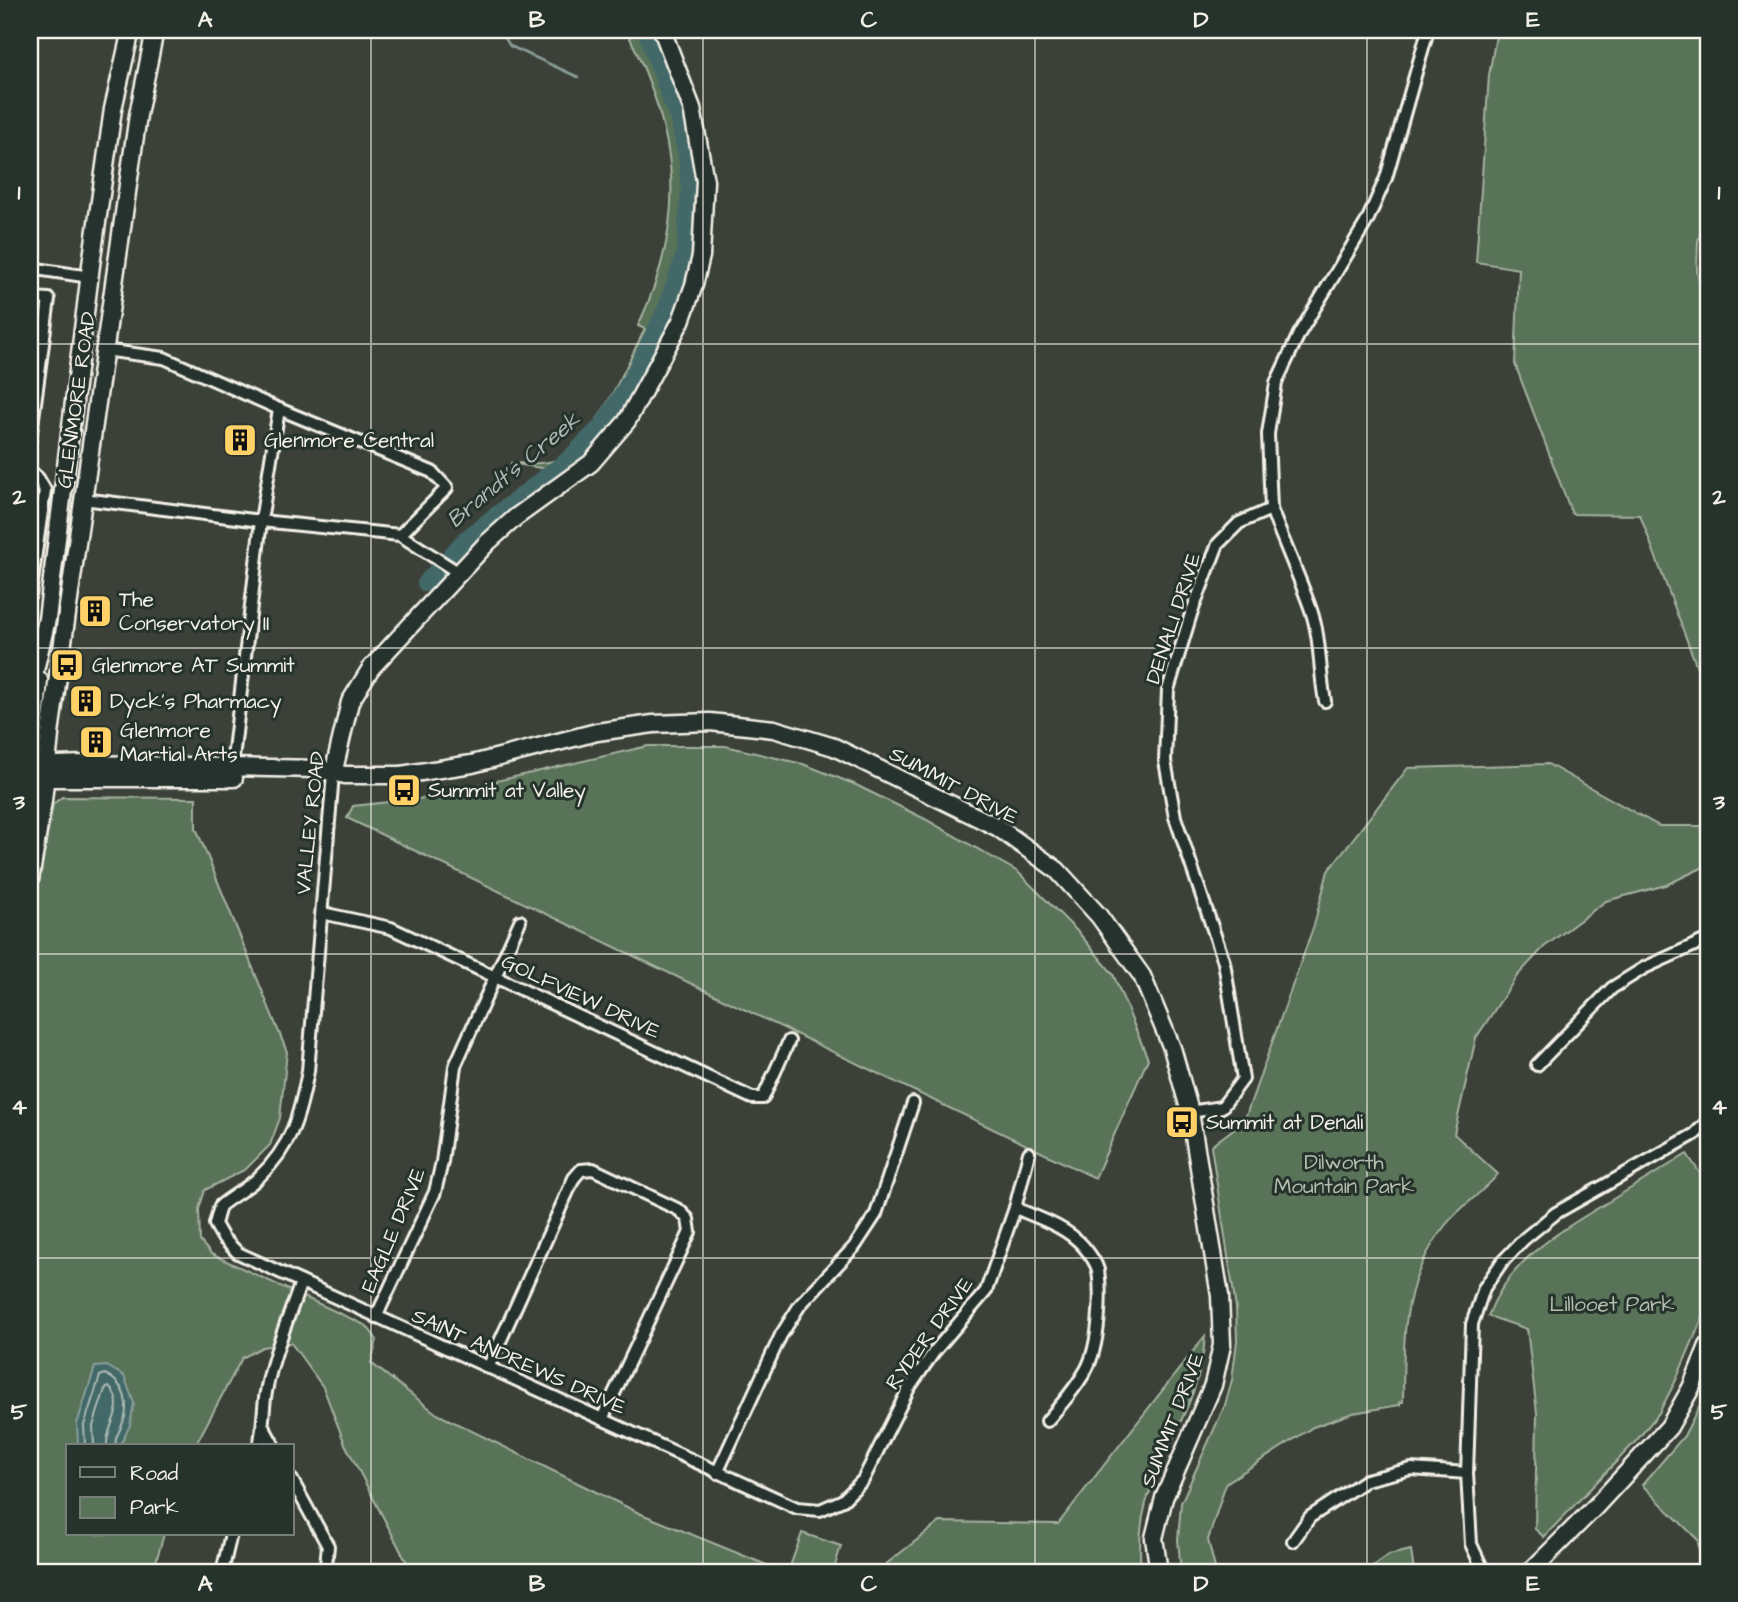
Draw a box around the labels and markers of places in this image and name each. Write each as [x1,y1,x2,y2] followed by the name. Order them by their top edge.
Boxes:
[221,421,259,459] building icon: Glenmore Central
[264,426,434,455] place label: Glenmore Central
[119,585,269,640] place label: The Conservatory II
[76,592,114,630] building icon: The Conservatory II
[48,646,86,684] bus stop icon: Glenmore AT Summit
[92,651,295,680] place label: Glenmore AT Summit
[67,682,105,720] building icon: Dyck's Pharmacy
[110,687,282,718] place label: Dyck's Pharmacy
[120,716,238,769] place label: Glenmore Martial Arts
[77,723,115,761] building icon: Glenmore Martial Arts
[385,771,423,809] bus stop icon: Summit at Valley
[428,776,586,807] place label: Summit at Valley
[1163,1103,1201,1141] bus stop icon: Summit at Denali
[1206,1108,1363,1137] place label: Summit at Denali

